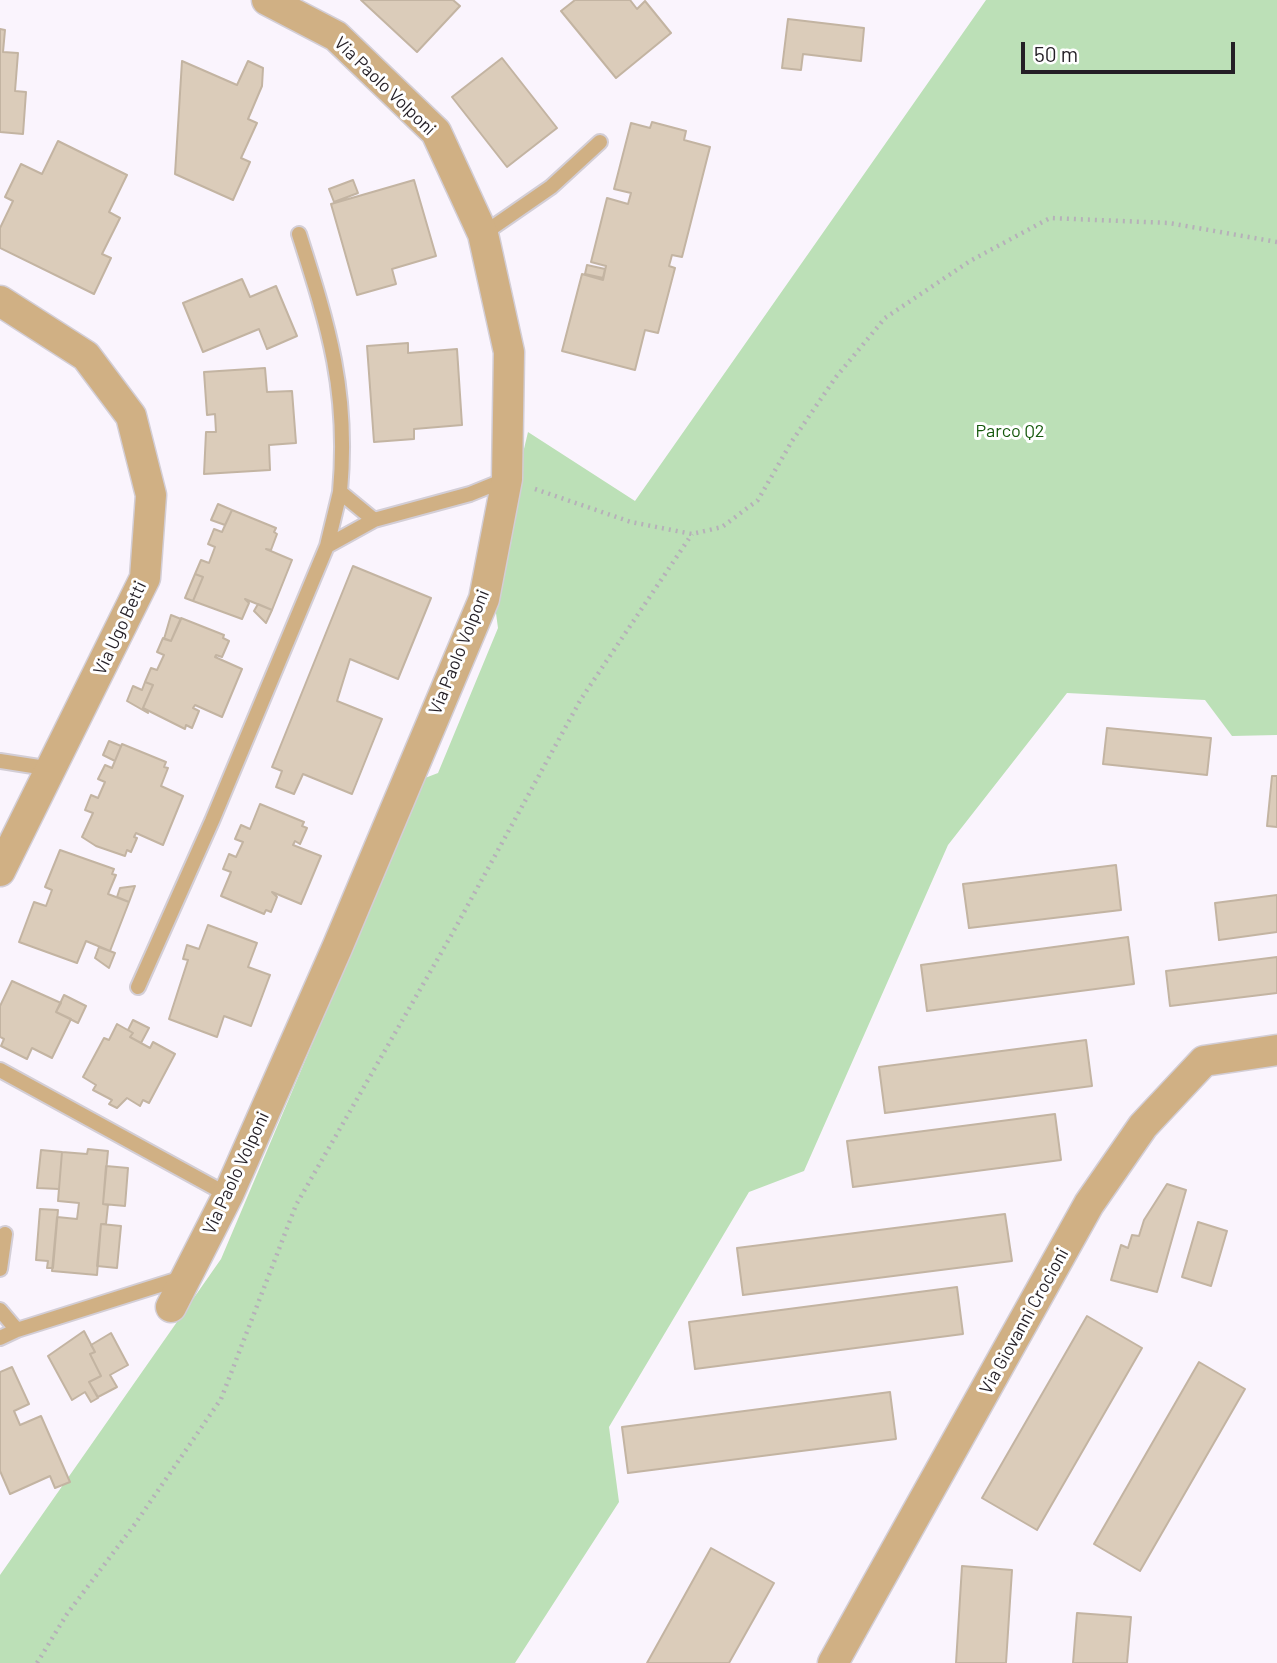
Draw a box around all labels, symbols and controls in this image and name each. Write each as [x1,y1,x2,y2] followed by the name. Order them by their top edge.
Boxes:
[1025,28,1238,72] scale bar
[330,32,440,140] street label: Via Paolo Volponi
[1034,41,1078,66] text: 50 m
[976,420,1044,442] park label: Parco Q2
[89,578,151,678] street label: Via Ugo Betti
[424,586,494,718] street label: Via Paolo Volponi
[198,1108,274,1238] street label: Via Paolo Volponi
[975,1244,1073,1398] street label: Via Giovanni Crocioni

